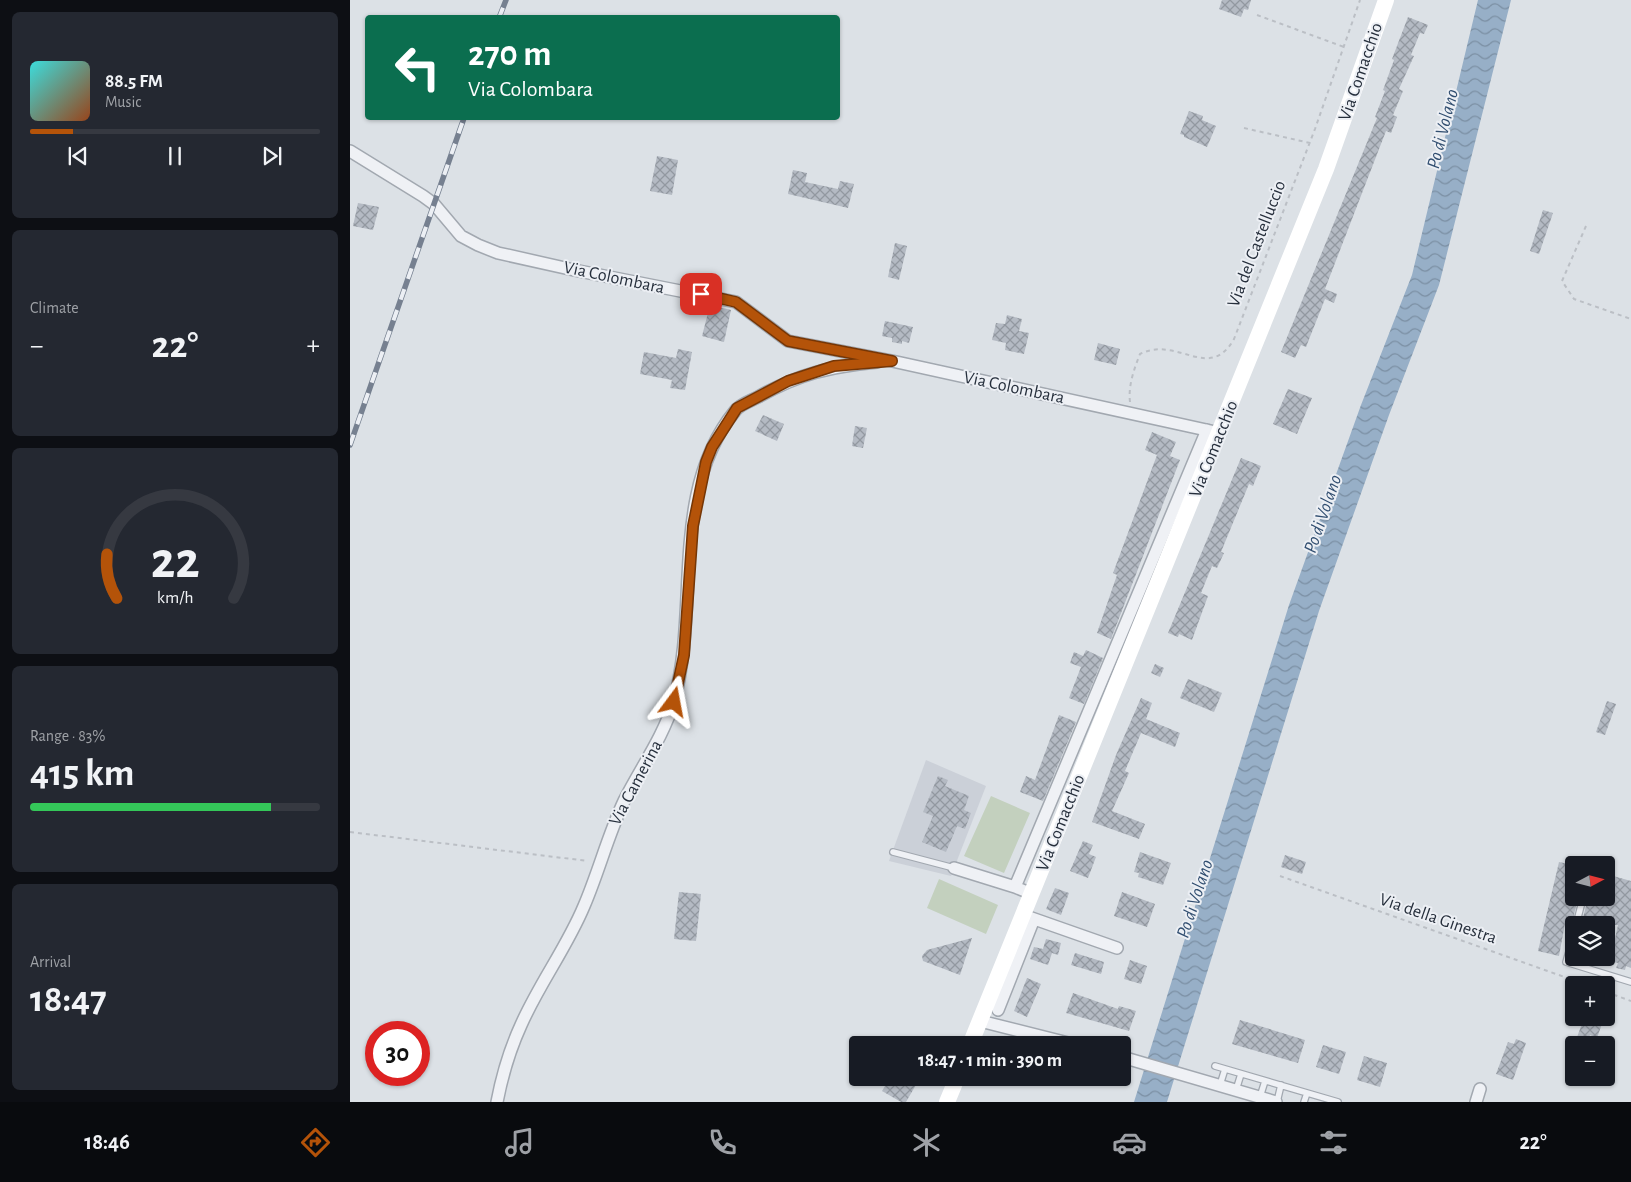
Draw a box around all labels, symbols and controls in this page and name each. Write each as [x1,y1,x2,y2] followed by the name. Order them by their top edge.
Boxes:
[1336,20,1386,123] street label: Via Comacchio
[385,35,450,100] icon: left
[468,37,551,72] text: 270 m
[105,72,163,91] text: 88.5 FM
[468,78,593,100] text: Via Colombara
[1424,87,1462,171] water label: Po di Volano
[105,94,141,110] text: Music
[64,142,92,170] icon: previous
[161,142,189,170] icon: pause
[258,142,286,170] icon: next
[1225,178,1289,310] street label: Via del Castelluccio
[562,259,666,297] street label: Via Colombara
[680,273,722,315] pin
[687,280,715,308] icon: arrive
[30,300,79,316] text: Climate
[152,327,198,365] text: 22°
[30,332,43,360] text: −
[307,332,320,360] text: +
[962,369,1066,407] street label: Via Colombara
[1186,398,1242,500] street label: Via Comacchio
[1301,472,1345,556] water label: Po di Volano
[151,535,199,587] text: 22
[157,589,193,607] text: km/h
[647,675,699,727] position arrow
[30,728,106,744] text: Range · 83%
[606,737,666,829] street label: Via Camerina
[30,755,134,793] text: 415 km
[1033,772,1089,874] street label: Via Comacchio
[1565,856,1615,906] north arrow
[1565,856,1615,1086] map controls
[1173,857,1217,941] water label: Po di Volano
[1377,891,1499,947] street label: Via della Ginestra
[1565,916,1615,966] button: layers
[30,954,71,970] text: Arrival
[1565,976,1615,1026] button: +
[30,981,107,1019] text: 18:47
[365,1021,430,1086] speed limit sign: 30
[1565,1036,1615,1086] button: −
[918,1051,1062,1070] text: 18:47 · 1 min · 390 m
[298,1125,333,1160] icon: directions
[502,1125,537,1160] icon: music
[705,1125,740,1160] icon: phone
[909,1125,944,1160] icon: climate
[1112,1125,1147,1160] icon: car
[1316,1125,1351,1160] icon: filters
[84,1131,130,1153] text: 18:46
[1519,1131,1547,1153] text: 22°

